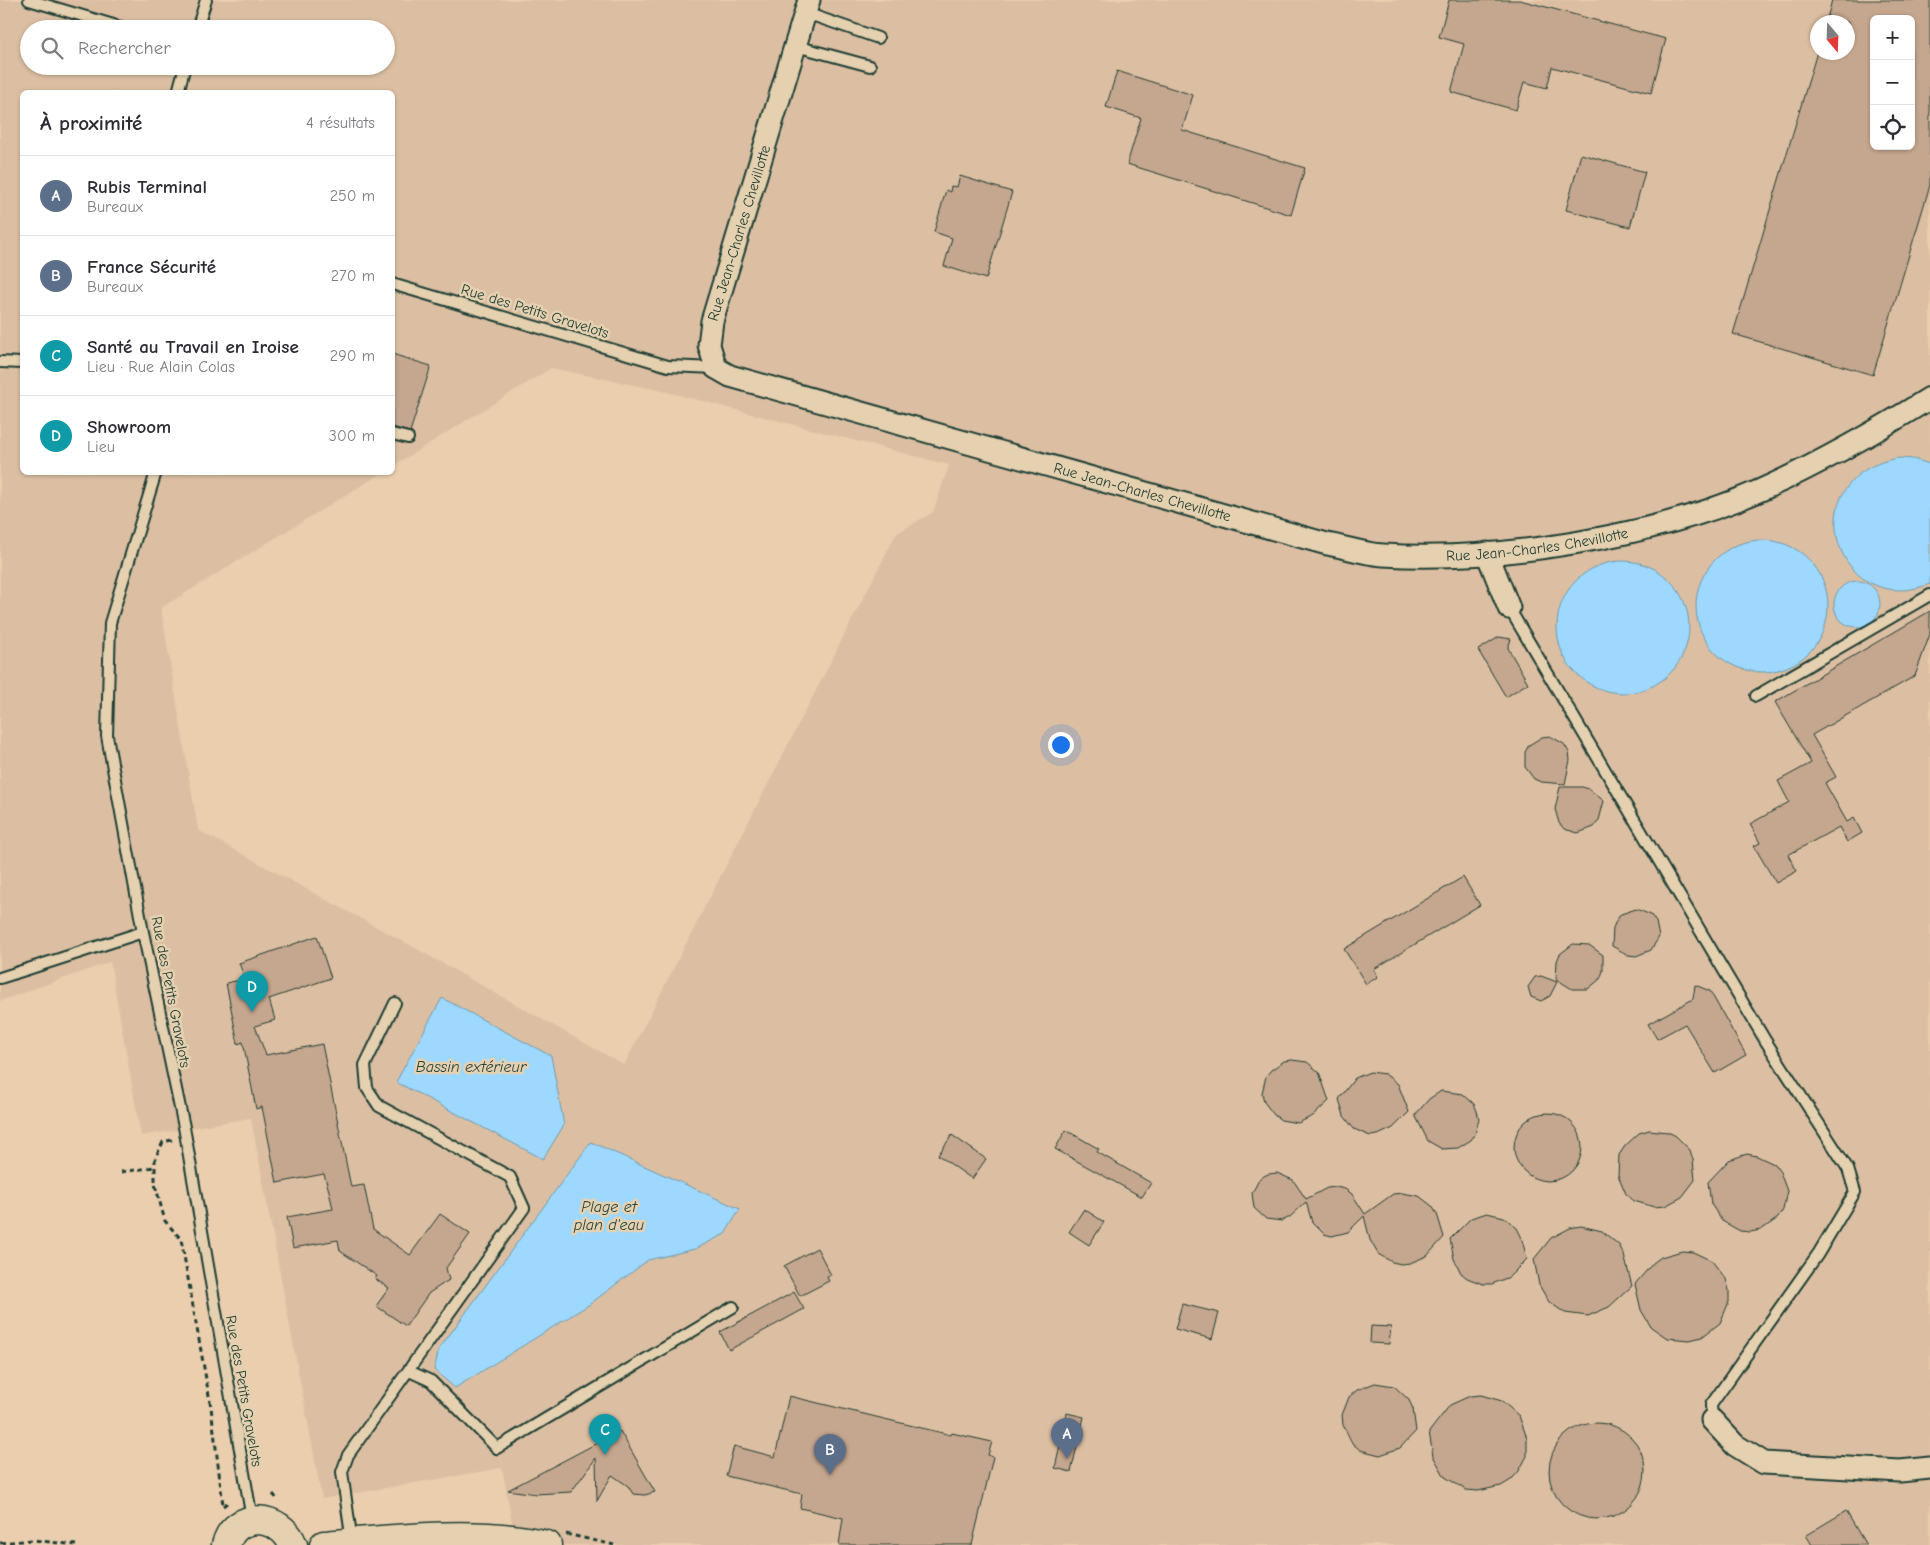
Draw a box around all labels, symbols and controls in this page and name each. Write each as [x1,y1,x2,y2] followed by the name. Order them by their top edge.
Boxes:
[1810,15,1855,60] north arrow
[1870,15,1915,150] map controls
[1870,15,1915,60] button: +
[20,20,395,75] search box
[38,34,66,62] icon: search
[78,37,171,59] text: Rechercher
[1870,60,1915,105] button: −
[1870,105,1915,150] button: locate
[40,111,142,135] text: À proximité
[306,114,375,132] text: 4 résultats
[704,142,775,323] street label: Rue Jean-Charles Chevillotte
[87,176,207,198] text: Rubis Terminal
[52,187,60,205] text: A
[330,187,375,205] text: 250 m
[87,198,143,216] text: Bureaux
[87,256,216,278] text: France Sécurité
[51,267,61,285] text: B
[331,267,375,285] text: 270 m
[87,278,143,296] text: Bureaux
[459,280,611,342] street label: Rue des Petits Gravelots
[87,336,299,358] text: Santé au Travail en Iroise
[51,347,61,365] text: C
[330,347,375,365] text: 290 m
[87,358,235,376] text: Lieu · Rue Alain Colas
[87,416,171,438] text: Showroom
[51,427,61,445] text: D
[329,427,375,445] text: 300 m
[87,438,115,456] text: Lieu
[1052,459,1233,526] street label: Rue Jean-Charles Chevillotte
[1446,524,1630,565] street label: Rue Jean-Charles Chevillotte
[1048,732,1074,758] your location
[148,915,194,1069] street label: Rue des Petits Gravelots
[236,971,268,1012] pin: D
[416,1058,527,1076] water label: Bassin extérieur
[573,1198,644,1234] water label: Plage et plan d'eau
[222,1314,266,1468] street label: Rue des Petits Gravelots
[589,1414,621,1455] pin: C
[1051,1418,1083,1459] pin: A
[814,1434,846,1475] pin: B

